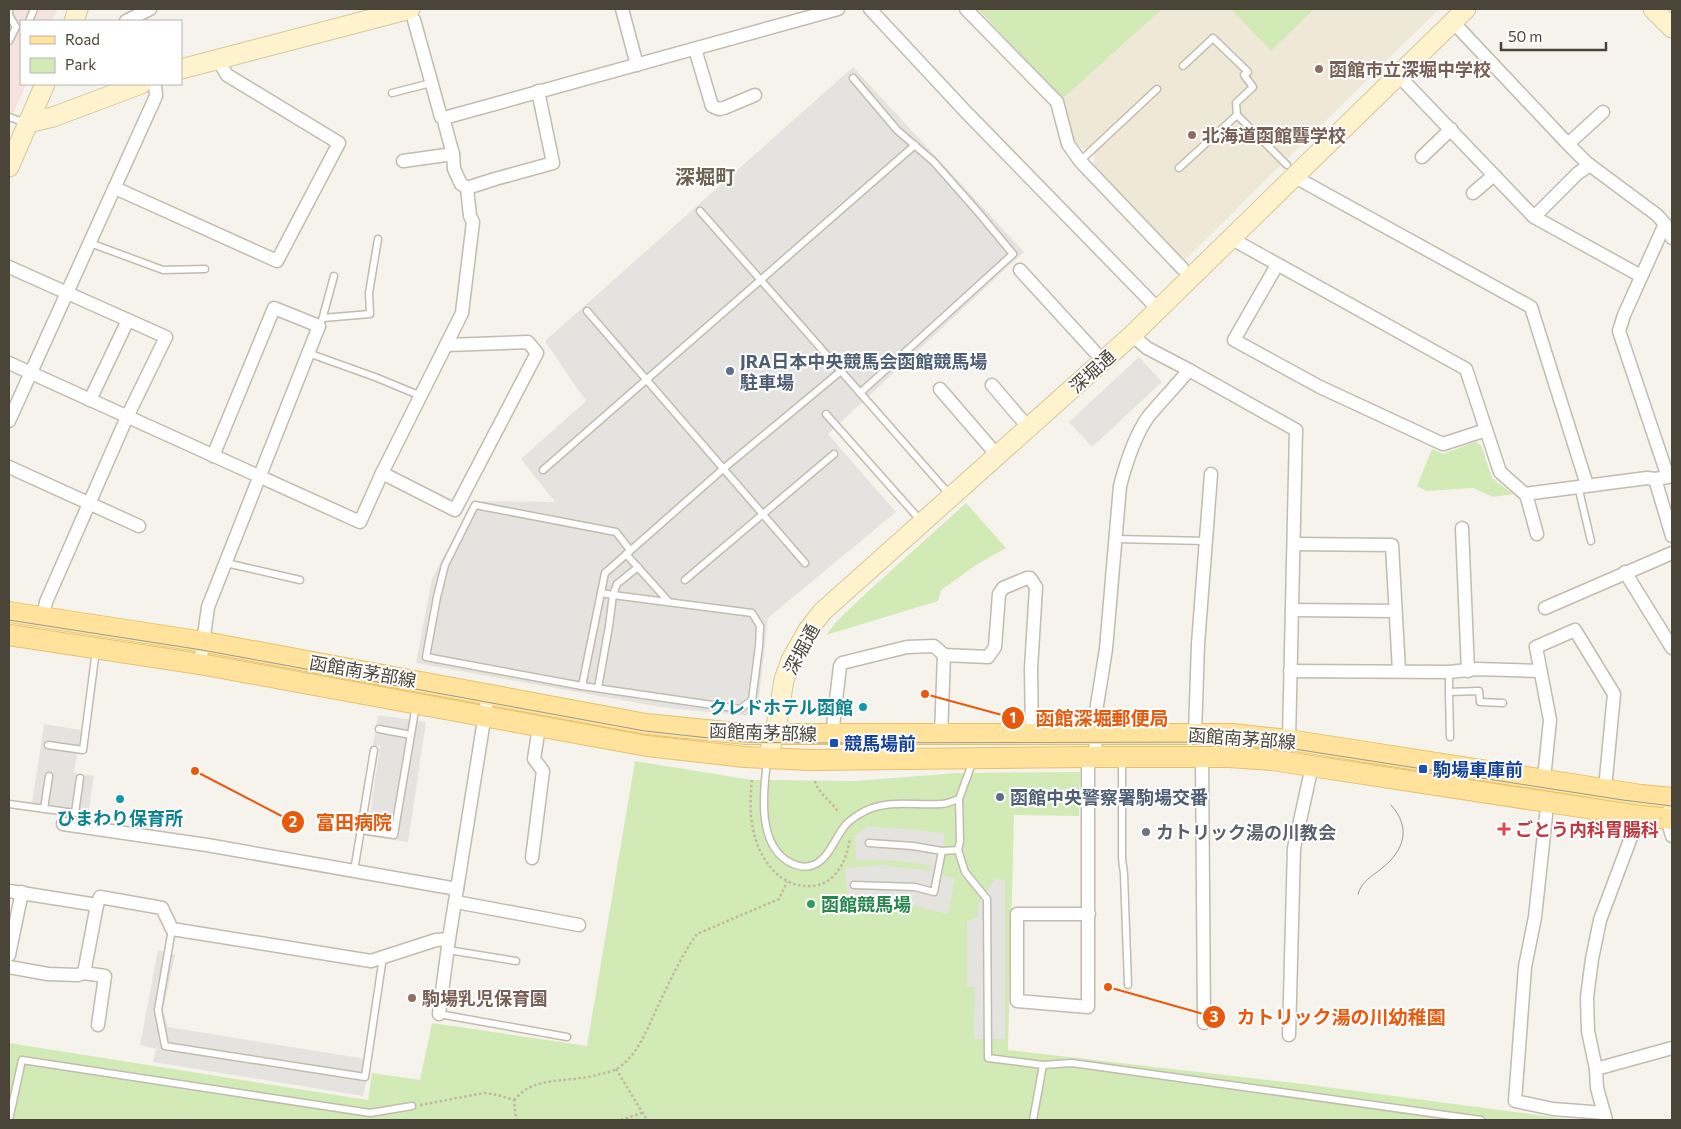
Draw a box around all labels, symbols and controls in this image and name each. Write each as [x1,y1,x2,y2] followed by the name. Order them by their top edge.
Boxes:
[20,20,182,85] legend
[1501,20,1606,52] scale bar
[1508,27,1542,45] text: 50 m
[65,30,100,48] text: Road
[65,55,96,73] text: Park
[1329,58,1491,80] place label: 函館市立深堀中学校
[1313,63,1325,75] marker: 函館市立深堀中学校
[1202,124,1346,146] place label: 北海道函館聾学校
[1186,129,1198,141] marker: 北海道函館聾学校
[675,164,735,188] district label: 深堀町
[1065,345,1119,397] street label: 深堀通
[740,350,987,393] place label: JRA日本中央競馬会函館競馬場 駐車場
[724,365,736,377] marker: JRA日本中央競馬会函館競馬場 駐車場
[779,620,823,678] street label: 深堀通
[308,651,418,691] street label: 函館南茅部線
[709,696,853,718] place label: クレドホテル函館
[857,701,869,713] marker: クレドホテル函館
[1001,701,1179,735] callout: 函館深堀郵便局
[1035,706,1169,729] text: 函館深堀郵便局
[1010,708,1016,726] text: 1
[709,719,817,745] street label: 函館南茅部線
[1187,723,1297,753] street label: 函館南茅部線
[844,732,916,754] place label: 競馬場前
[828,737,840,749] marker: 競馬場前
[1433,758,1523,780] place label: 駒場車庫前
[1417,763,1429,775] marker: 駒場車庫前
[1010,786,1208,808] place label: 函館中央警察署駒場交番
[994,791,1006,803] marker: 函館中央警察署駒場交番
[114,793,126,805] marker: ひまわり保育所
[281,805,402,839] callout: 富田病院
[57,807,183,829] place label: ひまわり保育所
[316,810,392,833] text: 富田病院
[289,812,297,830] text: 2
[1515,818,1659,840] place label: ごとう内科胃腸科
[1156,821,1336,843] place label: カトリック湯の川教会
[1497,822,1511,836] marker: ごとう内科胃腸科
[1140,826,1152,838] marker: カトリック湯の川教会
[821,893,911,915] place label: 函館競馬場
[805,898,817,910] marker: 函館競馬場
[422,987,548,1009] place label: 駒場乳児保育園
[406,992,418,1004] marker: 駒場乳児保育園
[1202,1000,1456,1034] callout: カトリック湯の川幼稚園
[1236,1005,1446,1028] text: カトリック湯の川幼稚園
[1210,1007,1219,1025] text: 3

